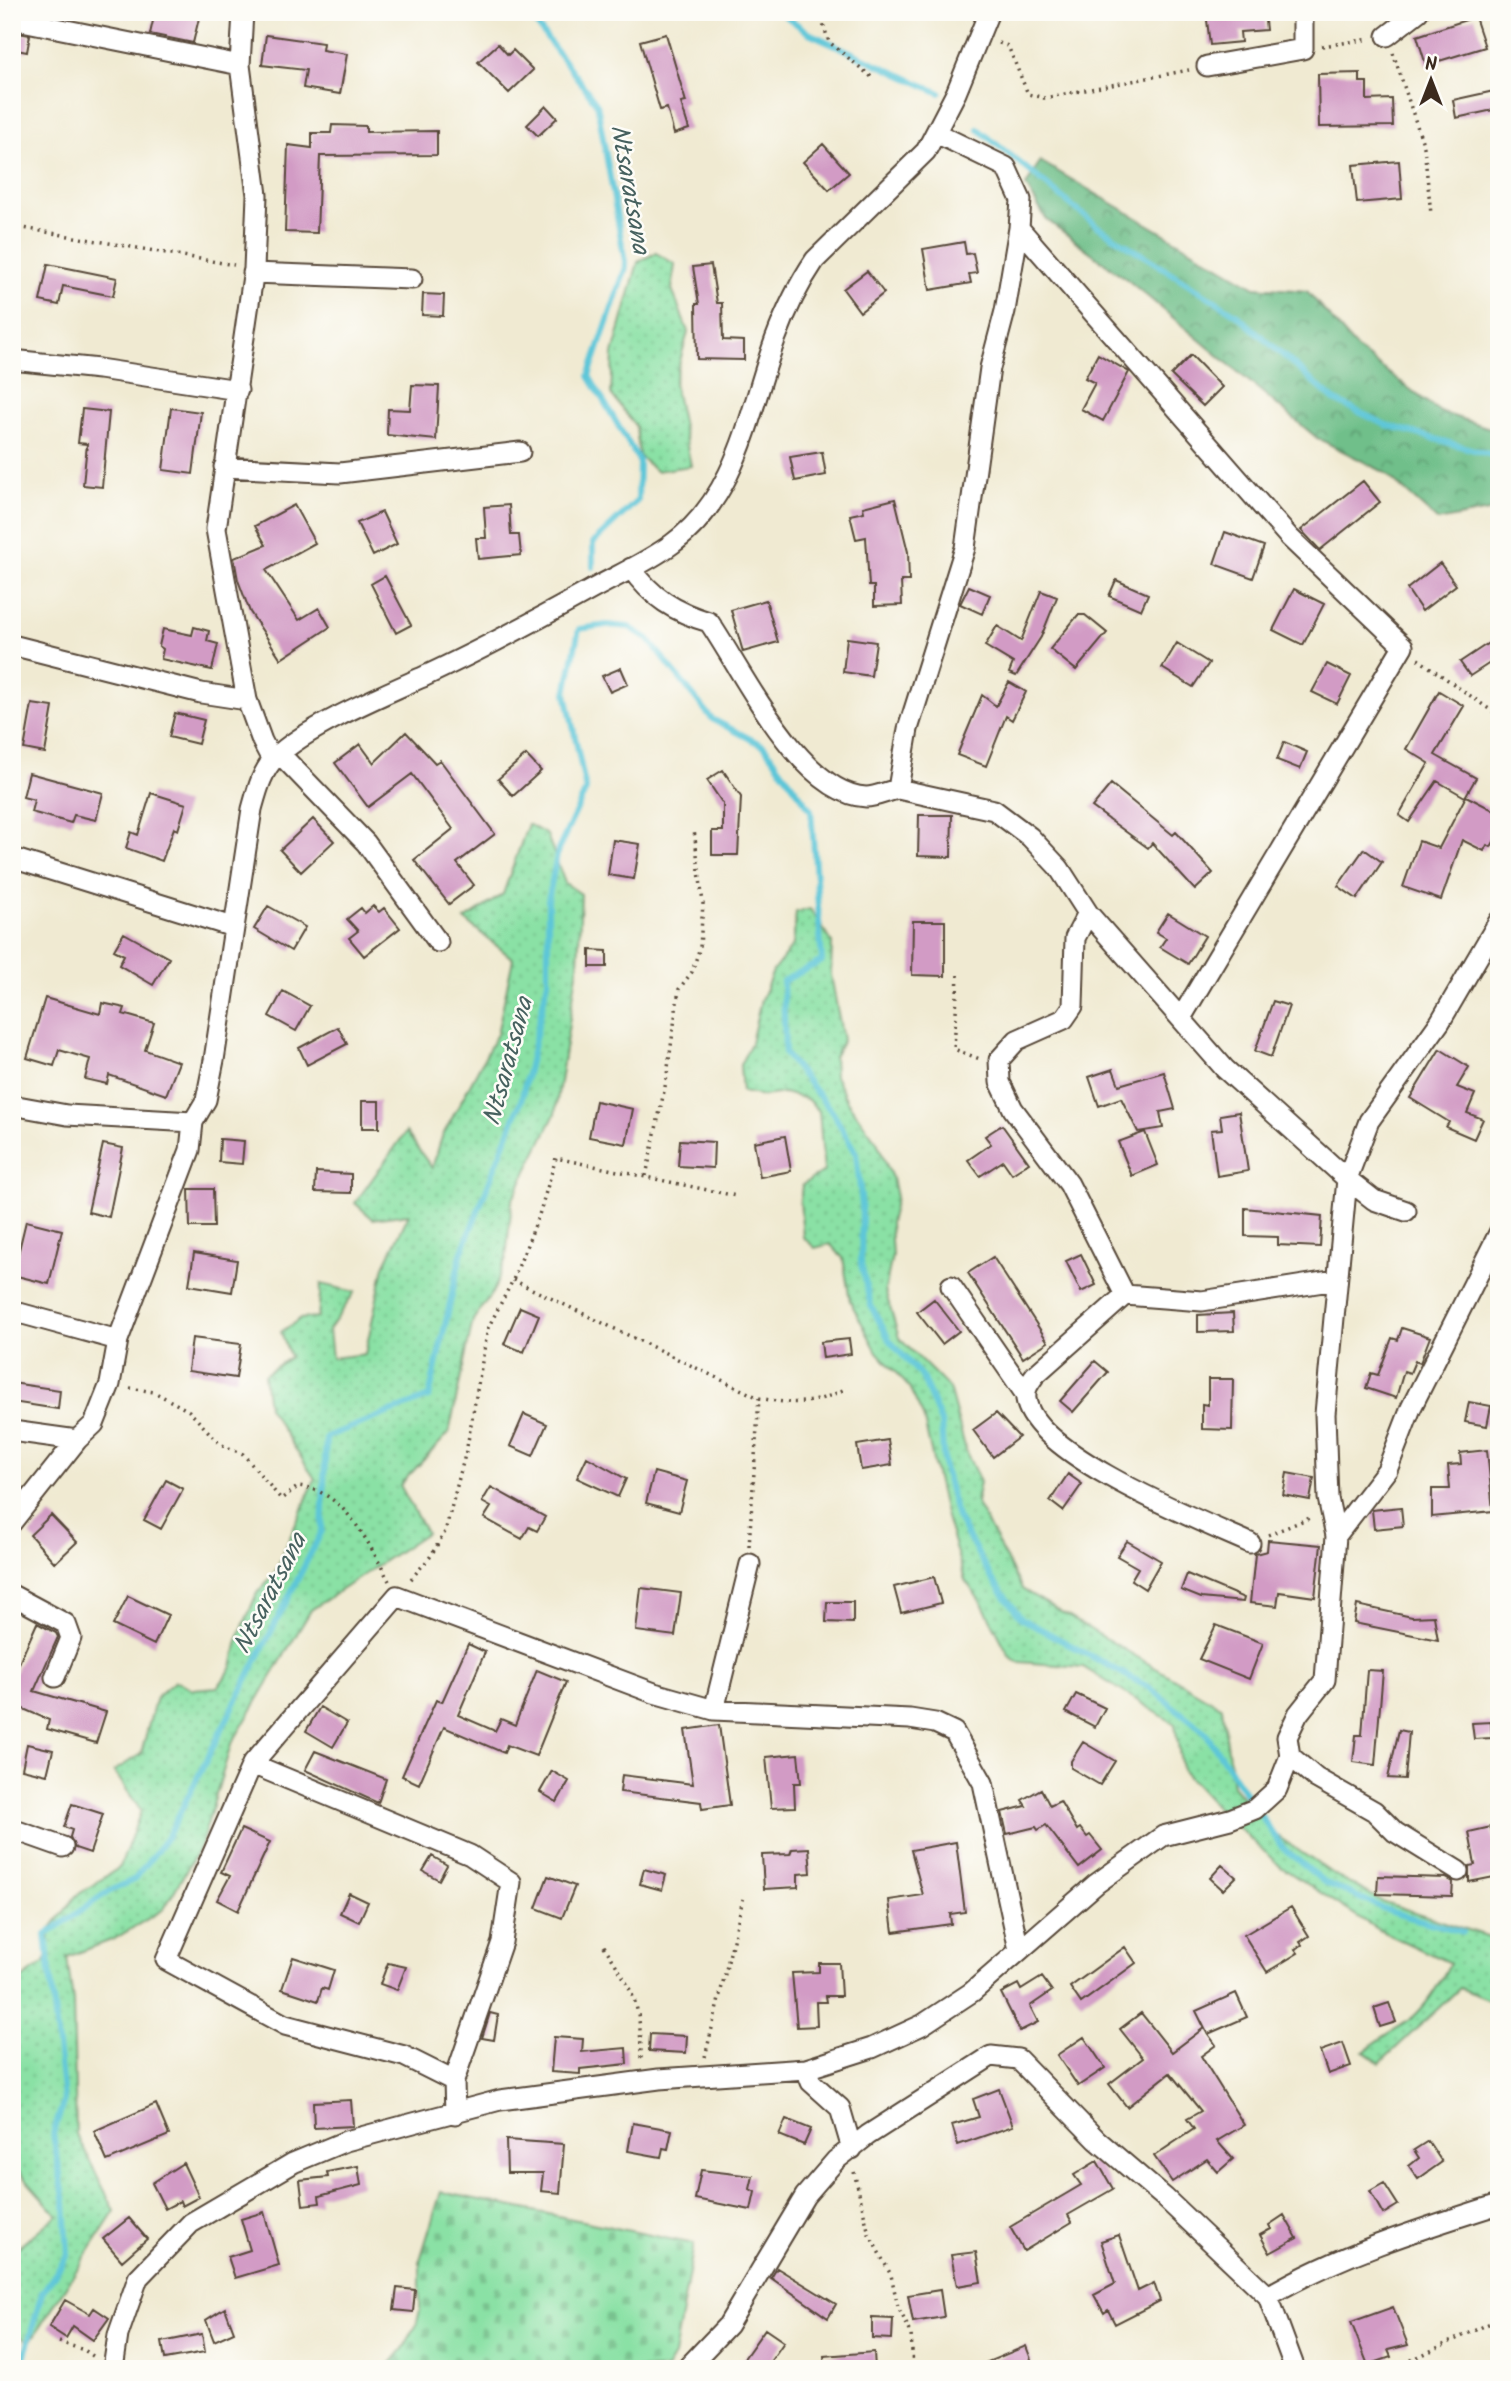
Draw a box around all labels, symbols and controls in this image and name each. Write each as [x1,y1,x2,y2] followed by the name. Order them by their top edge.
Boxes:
[1396,46,1466,116] north arrow
[1425,50,1437,80] text: N
[597,121,661,259] water label: Ntsaratsana
[472,991,547,1130] water label: Ntsaratsana
[222,1524,320,1662] water label: Ntsaratsana

